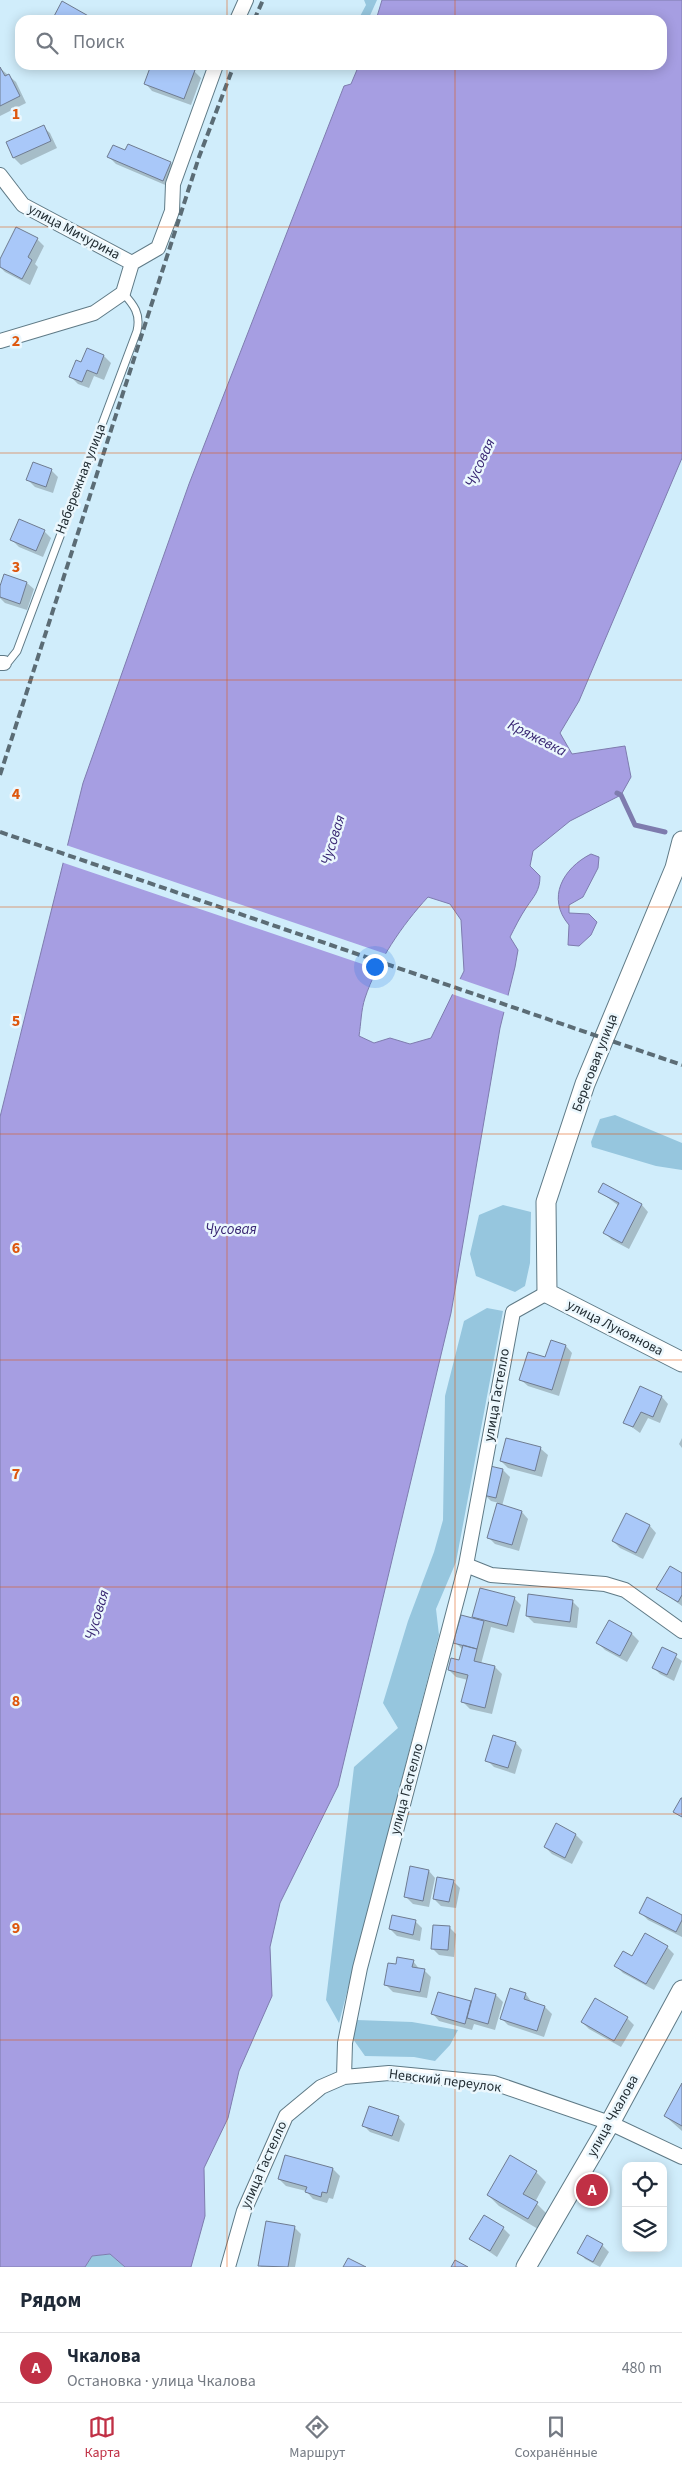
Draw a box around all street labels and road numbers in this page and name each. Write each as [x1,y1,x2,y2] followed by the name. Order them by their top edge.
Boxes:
[24,199,124,265] street label: улица Мичурина
[51,421,111,537] street label: Набережная улица
[567,1011,623,1115] street label: Береговая улица
[563,1295,667,1361] street label: улица Лукоянова
[479,1347,515,1443] street label: улица Гастелло
[385,1741,429,1837] street label: улица Гастелло
[388,2064,502,2098] street label: Невский переулок
[582,2071,644,2161] street label: улица Чкалова
[236,2118,292,2212] street label: улица Гастелло

